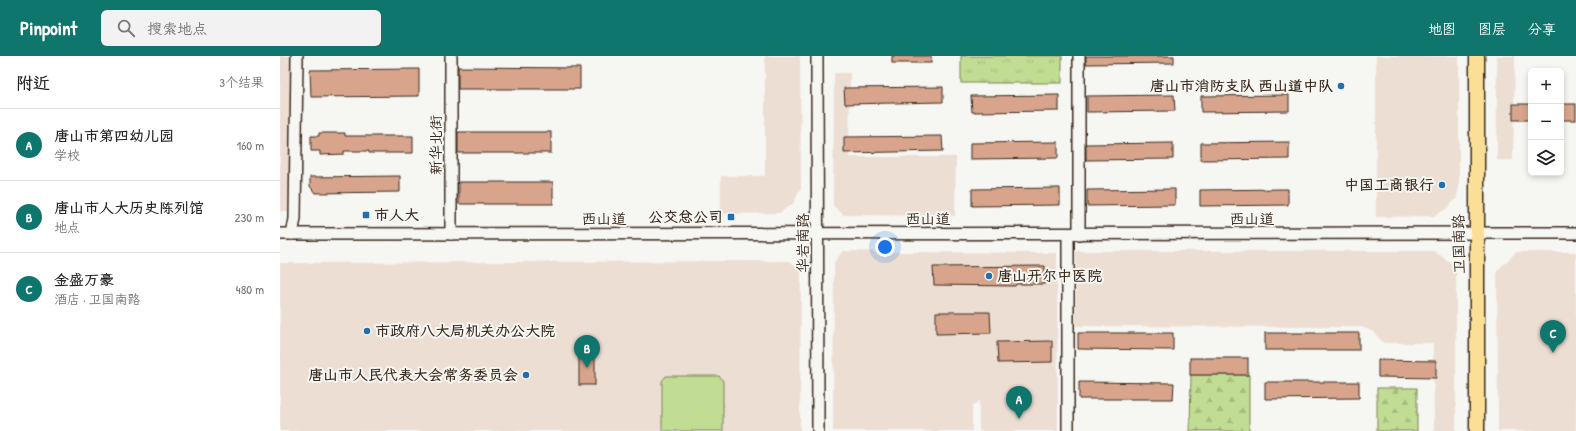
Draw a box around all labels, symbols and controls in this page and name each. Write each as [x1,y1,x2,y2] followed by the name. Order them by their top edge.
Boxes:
[101,10,381,46] search box
[20,15,77,41] text: Pinpoint
[115,17,137,39] icon: search
[147,18,207,39] text: 搜索地点
[1428,19,1456,38] text: 地图
[1478,19,1506,38] text: 图层
[1528,19,1556,38] text: 分享
[1528,68,1564,176] map controls
[1528,68,1564,104] button: +
[16,71,50,94] text: 附近
[219,73,264,91] text: 3个结果
[1150,75,1333,96] place label: 唐山市消防支队 西山道中队
[1336,81,1346,91] marker: 唐山市消防支队 西山道中队
[1528,104,1564,140] button: −
[425,115,446,175] street label: 新华北街
[54,125,174,146] text: 唐山市第四幼儿园
[26,136,32,154] text: A
[236,136,264,154] text: 160 m
[1528,140,1564,176] button: layers
[54,146,80,164] text: 学校
[1344,174,1434,195] place label: 中国工商银行
[1437,180,1447,190] marker: 中国工商银行
[54,197,204,218] text: 唐山市人大历史陈列馆
[374,204,419,225] place label: 市人大
[648,206,723,227] place label: 公交总公司
[26,208,32,226] text: B
[234,208,264,226] text: 230 m
[581,208,627,229] street label: 西山道
[905,208,951,229] street label: 西山道
[1229,208,1275,229] street label: 西山道
[361,210,371,220] marker: 市人大
[726,212,736,222] marker: 公交总公司
[792,213,813,273] street label: 华岩南路
[1447,214,1470,274] street label: 卫国南路
[54,218,80,236] text: 地点
[875,237,895,257] your location
[997,265,1102,286] place label: 唐山开尔中医院
[54,269,114,290] text: 金盛万豪
[984,271,994,281] marker: 唐山开尔中医院
[25,280,33,298] text: C
[236,280,264,298] text: 480 m
[54,290,141,308] text: 酒店 · 卫国南路
[375,320,555,341] place label: 市政府八大局机关办公大院
[1540,320,1566,353] pin: C
[362,326,372,336] marker: 市政府八大局机关办公大院
[574,335,600,368] pin: B
[308,364,518,385] place label: 唐山市人民代表大会常务委员会
[521,370,531,380] marker: 唐山市人民代表大会常务委员会
[1006,386,1032,419] pin: A

